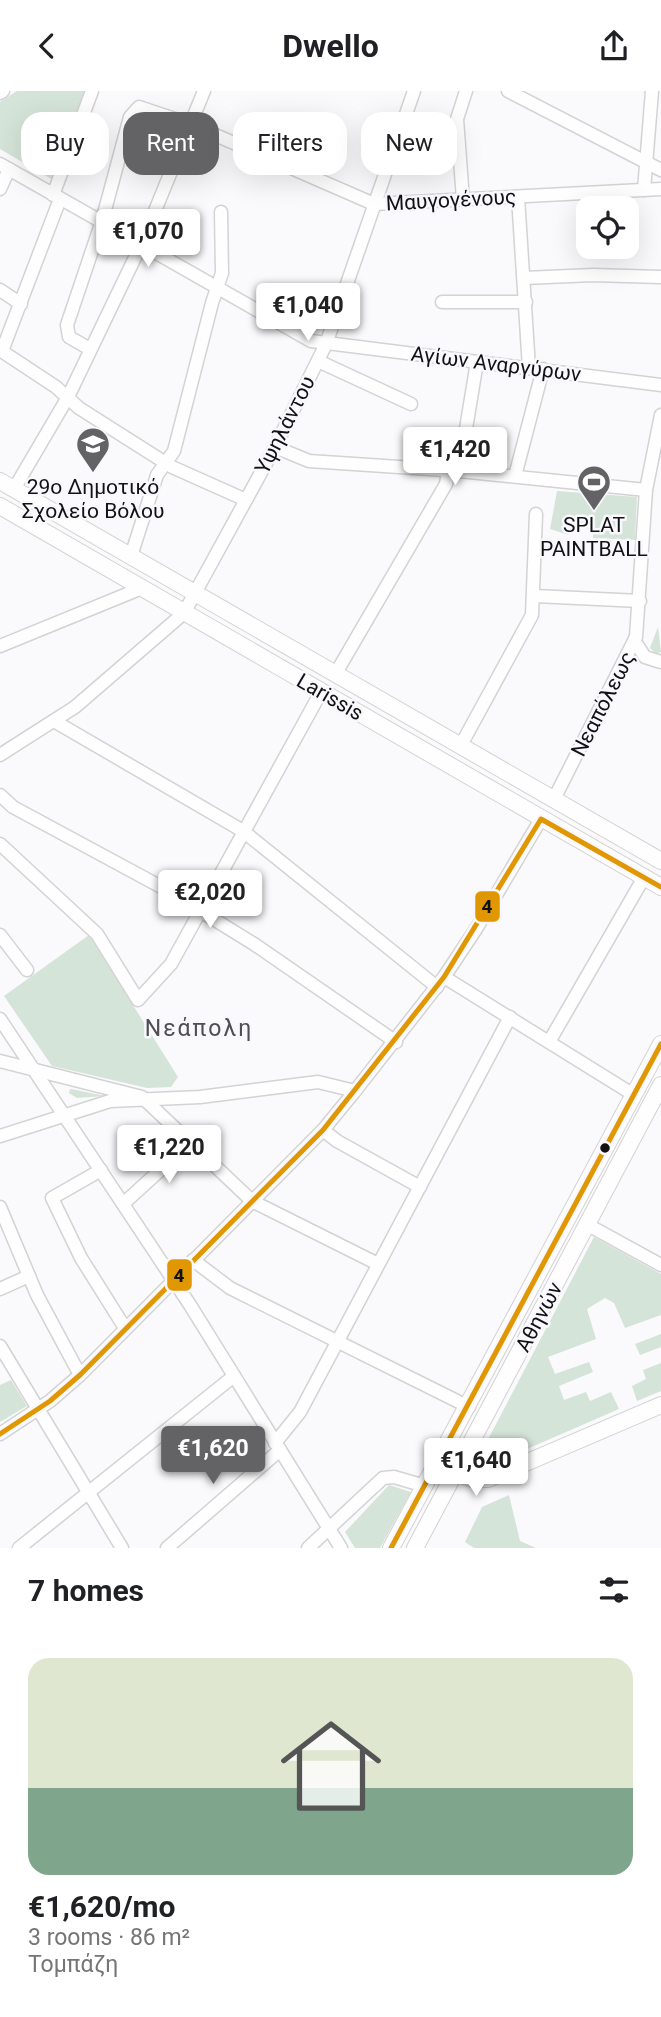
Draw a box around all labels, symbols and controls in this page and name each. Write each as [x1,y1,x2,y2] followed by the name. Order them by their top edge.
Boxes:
[28,27,66,65] icon: back
[282,27,379,65] text: Dwello
[595,27,633,65] icon: share
[21,112,109,175] chip: Buy
[123,112,219,175] chip: Rent
[233,112,347,175] chip: Filters
[361,112,457,175] chip: New
[385,185,517,215] street label: Μαυγογένους
[576,196,639,259] map controls
[576,196,639,259] button: locate
[91,209,205,269] pin: €1,070
[112,218,184,245] text: €1,070
[251,283,365,343] pin: €1,040
[272,292,344,319] text: €1,040
[410,342,582,386] street label: Αγίων Αναργύρων
[250,372,320,478] street label: Υψηλάντου
[74,425,112,474] school or university icon: 29ο Δημοτικό Σχολείο Βόλου
[398,427,512,487] pin: €1,420
[419,436,491,463] text: €1,420
[575,463,613,512] sports icon: SPLAT PAINTBALL
[22,475,164,523] place label: 29ο Δημοτικό Σχολείο Βόλου
[540,513,648,561] place label: SPLAT PAINTBALL
[566,648,640,760] street label: Νεαπόλεως
[293,668,367,726] street label: Larissis
[153,871,267,930] pin: €2,020
[174,879,246,906] text: €2,020
[474,890,501,923] line badge: 4
[482,895,493,918] text: 4
[145,1015,253,1042] district label: Νεάπολη
[112,1125,226,1185] pin: €1,220
[133,1134,205,1161] text: €1,220
[598,1141,612,1155] unlabelled marker
[166,1258,193,1292] line badge: 4
[174,1264,185,1287] text: 4
[511,1278,567,1356] street label: Αθηνών
[156,1427,270,1486] pin: €1,620
[177,1435,249,1462] text: €1,620
[419,1439,533,1498] pin: €1,640
[440,1447,512,1474] text: €1,640
[595,1571,633,1609] icon: filters
[28,1573,144,1608] text: 7 homes
[268,1703,394,1829] icon: home
[28,1889,176,1924] text: €1,620/mo
[28,1924,190,1951] text: 3 rooms · 86 m²
[28,1951,118,1978] text: Τομπάζη

